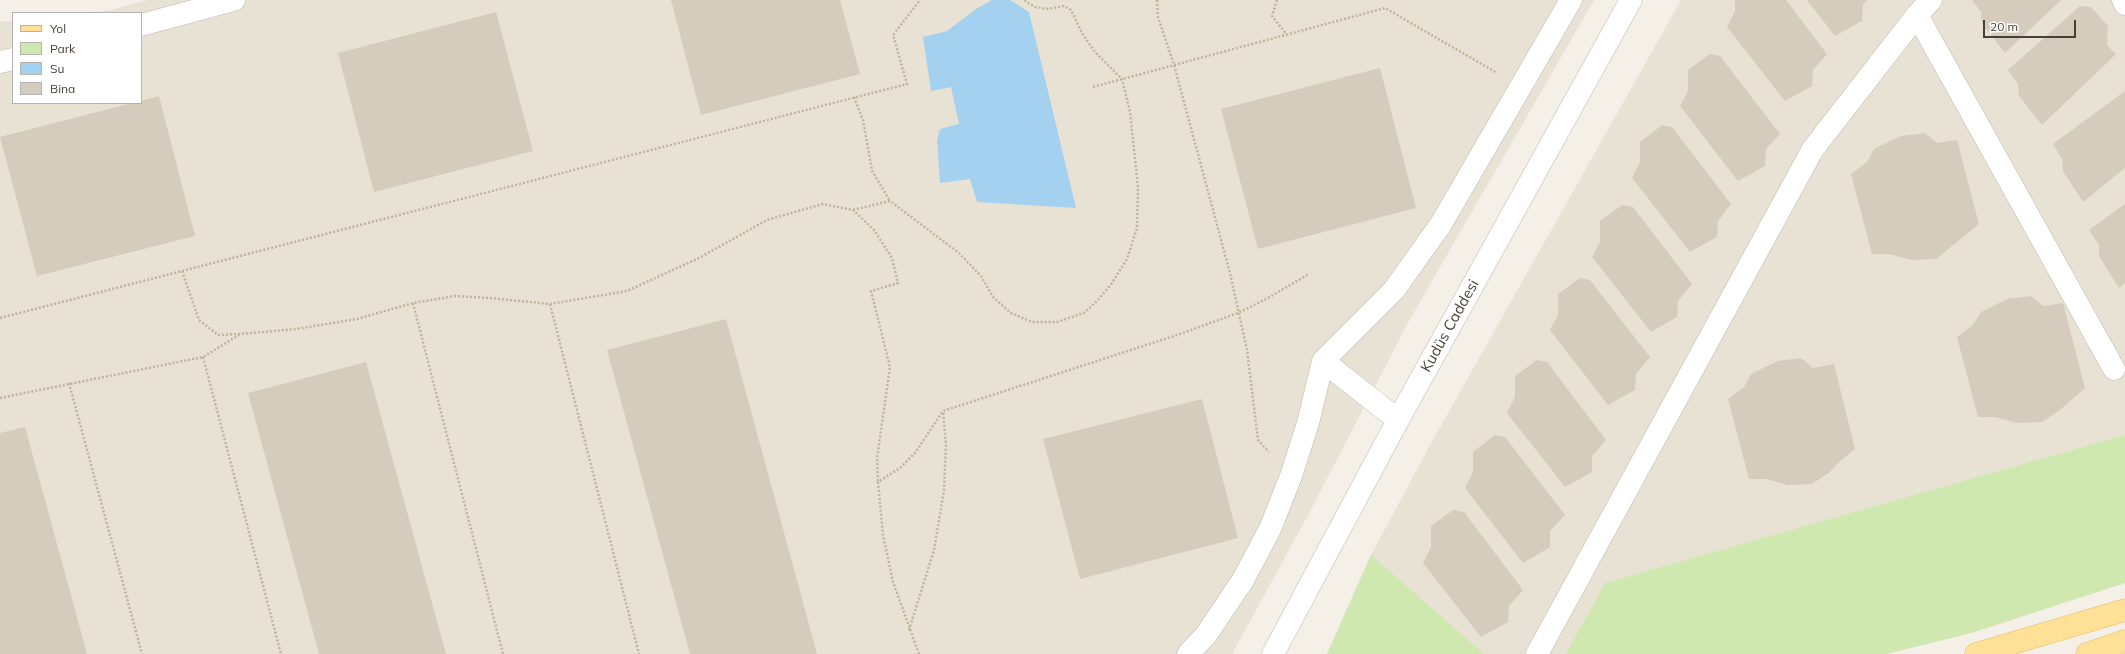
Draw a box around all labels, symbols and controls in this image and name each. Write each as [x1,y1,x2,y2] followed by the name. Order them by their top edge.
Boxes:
[12,12,142,104] legend
[1985,12,2078,38] scale bar
[1990,19,2018,34] text: 20 m
[50,21,66,36] text: Yol
[50,41,75,56] text: Park
[50,61,64,76] text: Su
[50,81,75,96] text: Bina
[1417,277,1483,375] street label: Kudüs Caddesi

